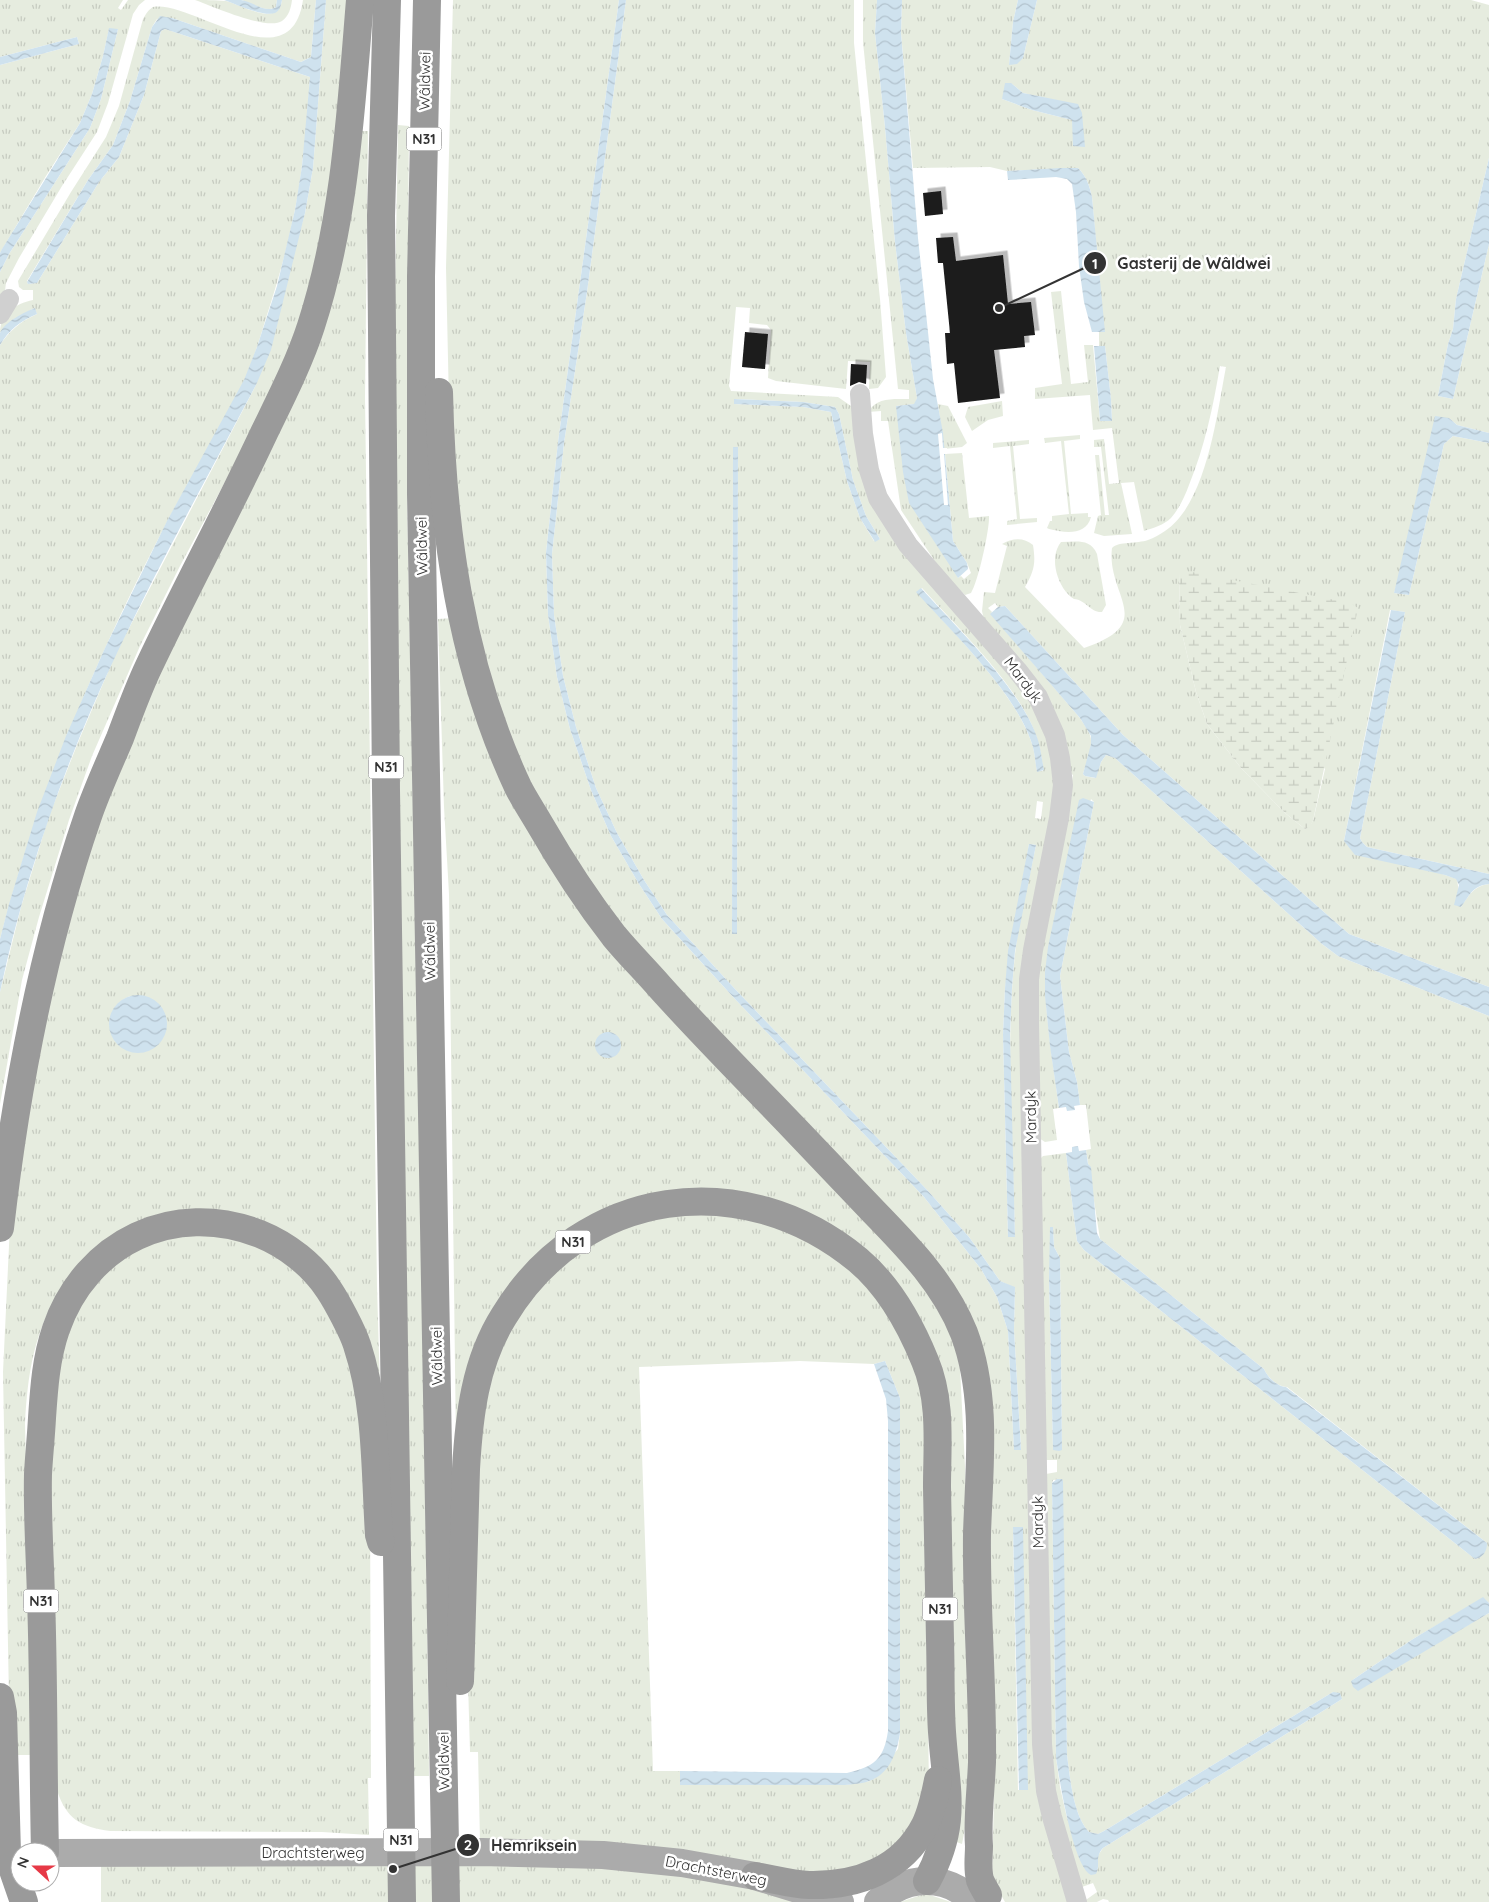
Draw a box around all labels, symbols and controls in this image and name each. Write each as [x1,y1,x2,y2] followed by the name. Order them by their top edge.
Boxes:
[414,51,435,111] street label: Wâldwei
[406,128,442,150] road number: N31
[1082,248,1280,279] callout: Gasterij de Wâldwei
[1117,253,1271,273] text: Gasterij de Wâldwei
[1092,254,1098,273] text: 1
[411,516,432,576] street label: Wâldwei
[1000,653,1047,706] street label: Mardyk
[368,756,404,779] road number: N31
[419,921,440,981] street label: Wâldwei
[1021,1091,1040,1143] street label: Mardyk
[556,1230,590,1254] road number: N31
[426,1326,447,1386] street label: Wâldwei
[1028,1496,1047,1548] street label: Mardyk
[23,1590,58,1612] road number: N31
[922,1598,958,1620] road number: N31
[433,1731,454,1791] street label: Wâldwei
[384,1828,418,1852] road number: N31
[456,1830,587,1861] callout: Hemriksein
[464,1835,472,1854] text: 2
[491,1835,577,1855] text: Hemriksein
[10,1842,60,1892] north arrow
[261,1843,365,1862] street label: Drachtsterweg
[664,1851,769,1890] street label: Drachtsterweg
[13,1854,33,1870] text: N

